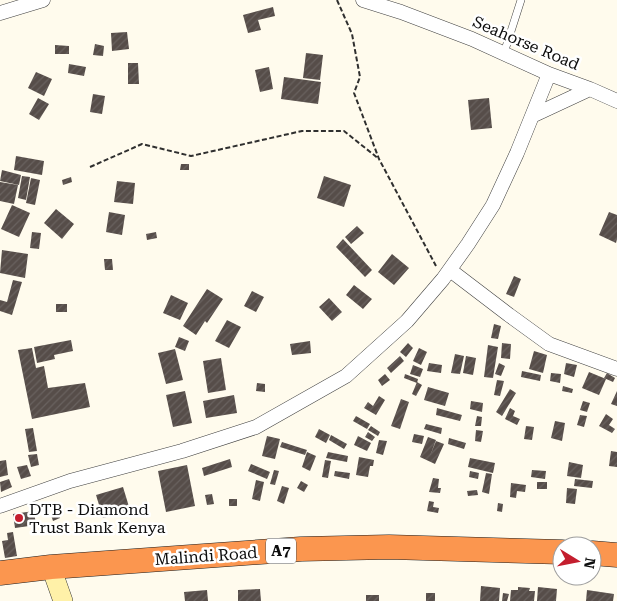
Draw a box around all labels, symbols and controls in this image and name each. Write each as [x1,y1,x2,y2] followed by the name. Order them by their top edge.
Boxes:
[470,12,582,74] street label: Seahorse Road
[29,500,166,537] place label: DTB - Diamond Trust Bank Kenya
[13,512,25,524] marker: DTB - Diamond Trust Bank Kenya
[552,536,602,586] north arrow
[266,538,296,564] road number: A7
[154,543,258,569] street label: Malindi Road
[581,557,599,570] text: N

